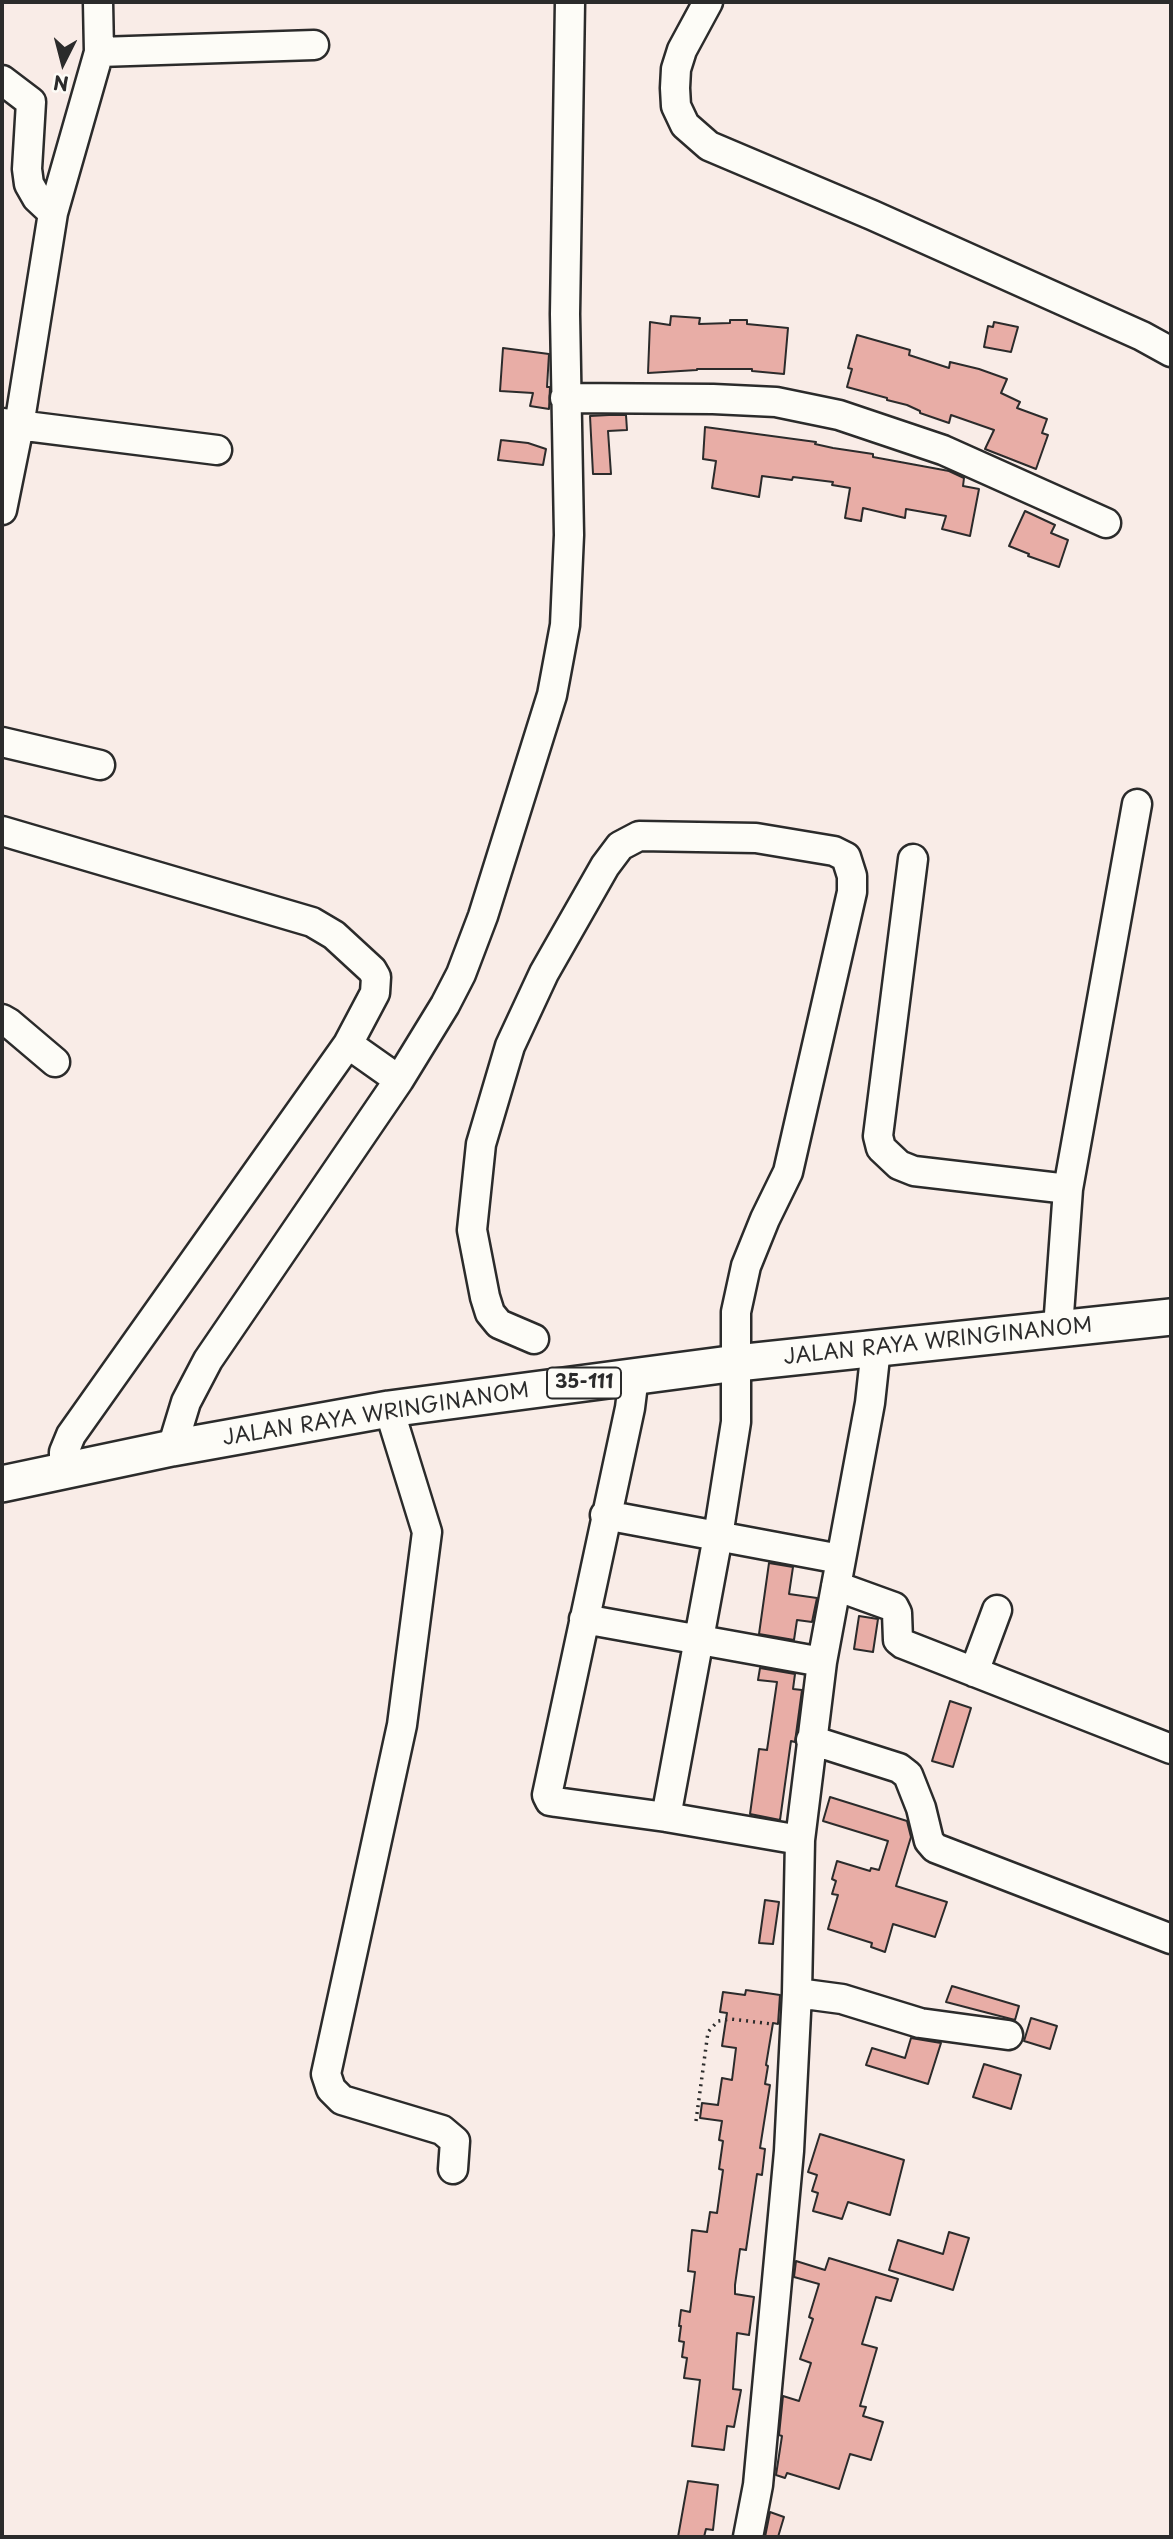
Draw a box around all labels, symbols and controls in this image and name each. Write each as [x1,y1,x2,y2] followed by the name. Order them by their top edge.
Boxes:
[28,28,98,98] north arrow
[52,69,70,99] text: N
[782,1313,1094,1371] street label: JALAN RAYA WRINGINANOM
[547,1368,621,1399] road number: 35-111
[221,1378,531,1452] street label: JALAN RAYA WRINGINANOM

